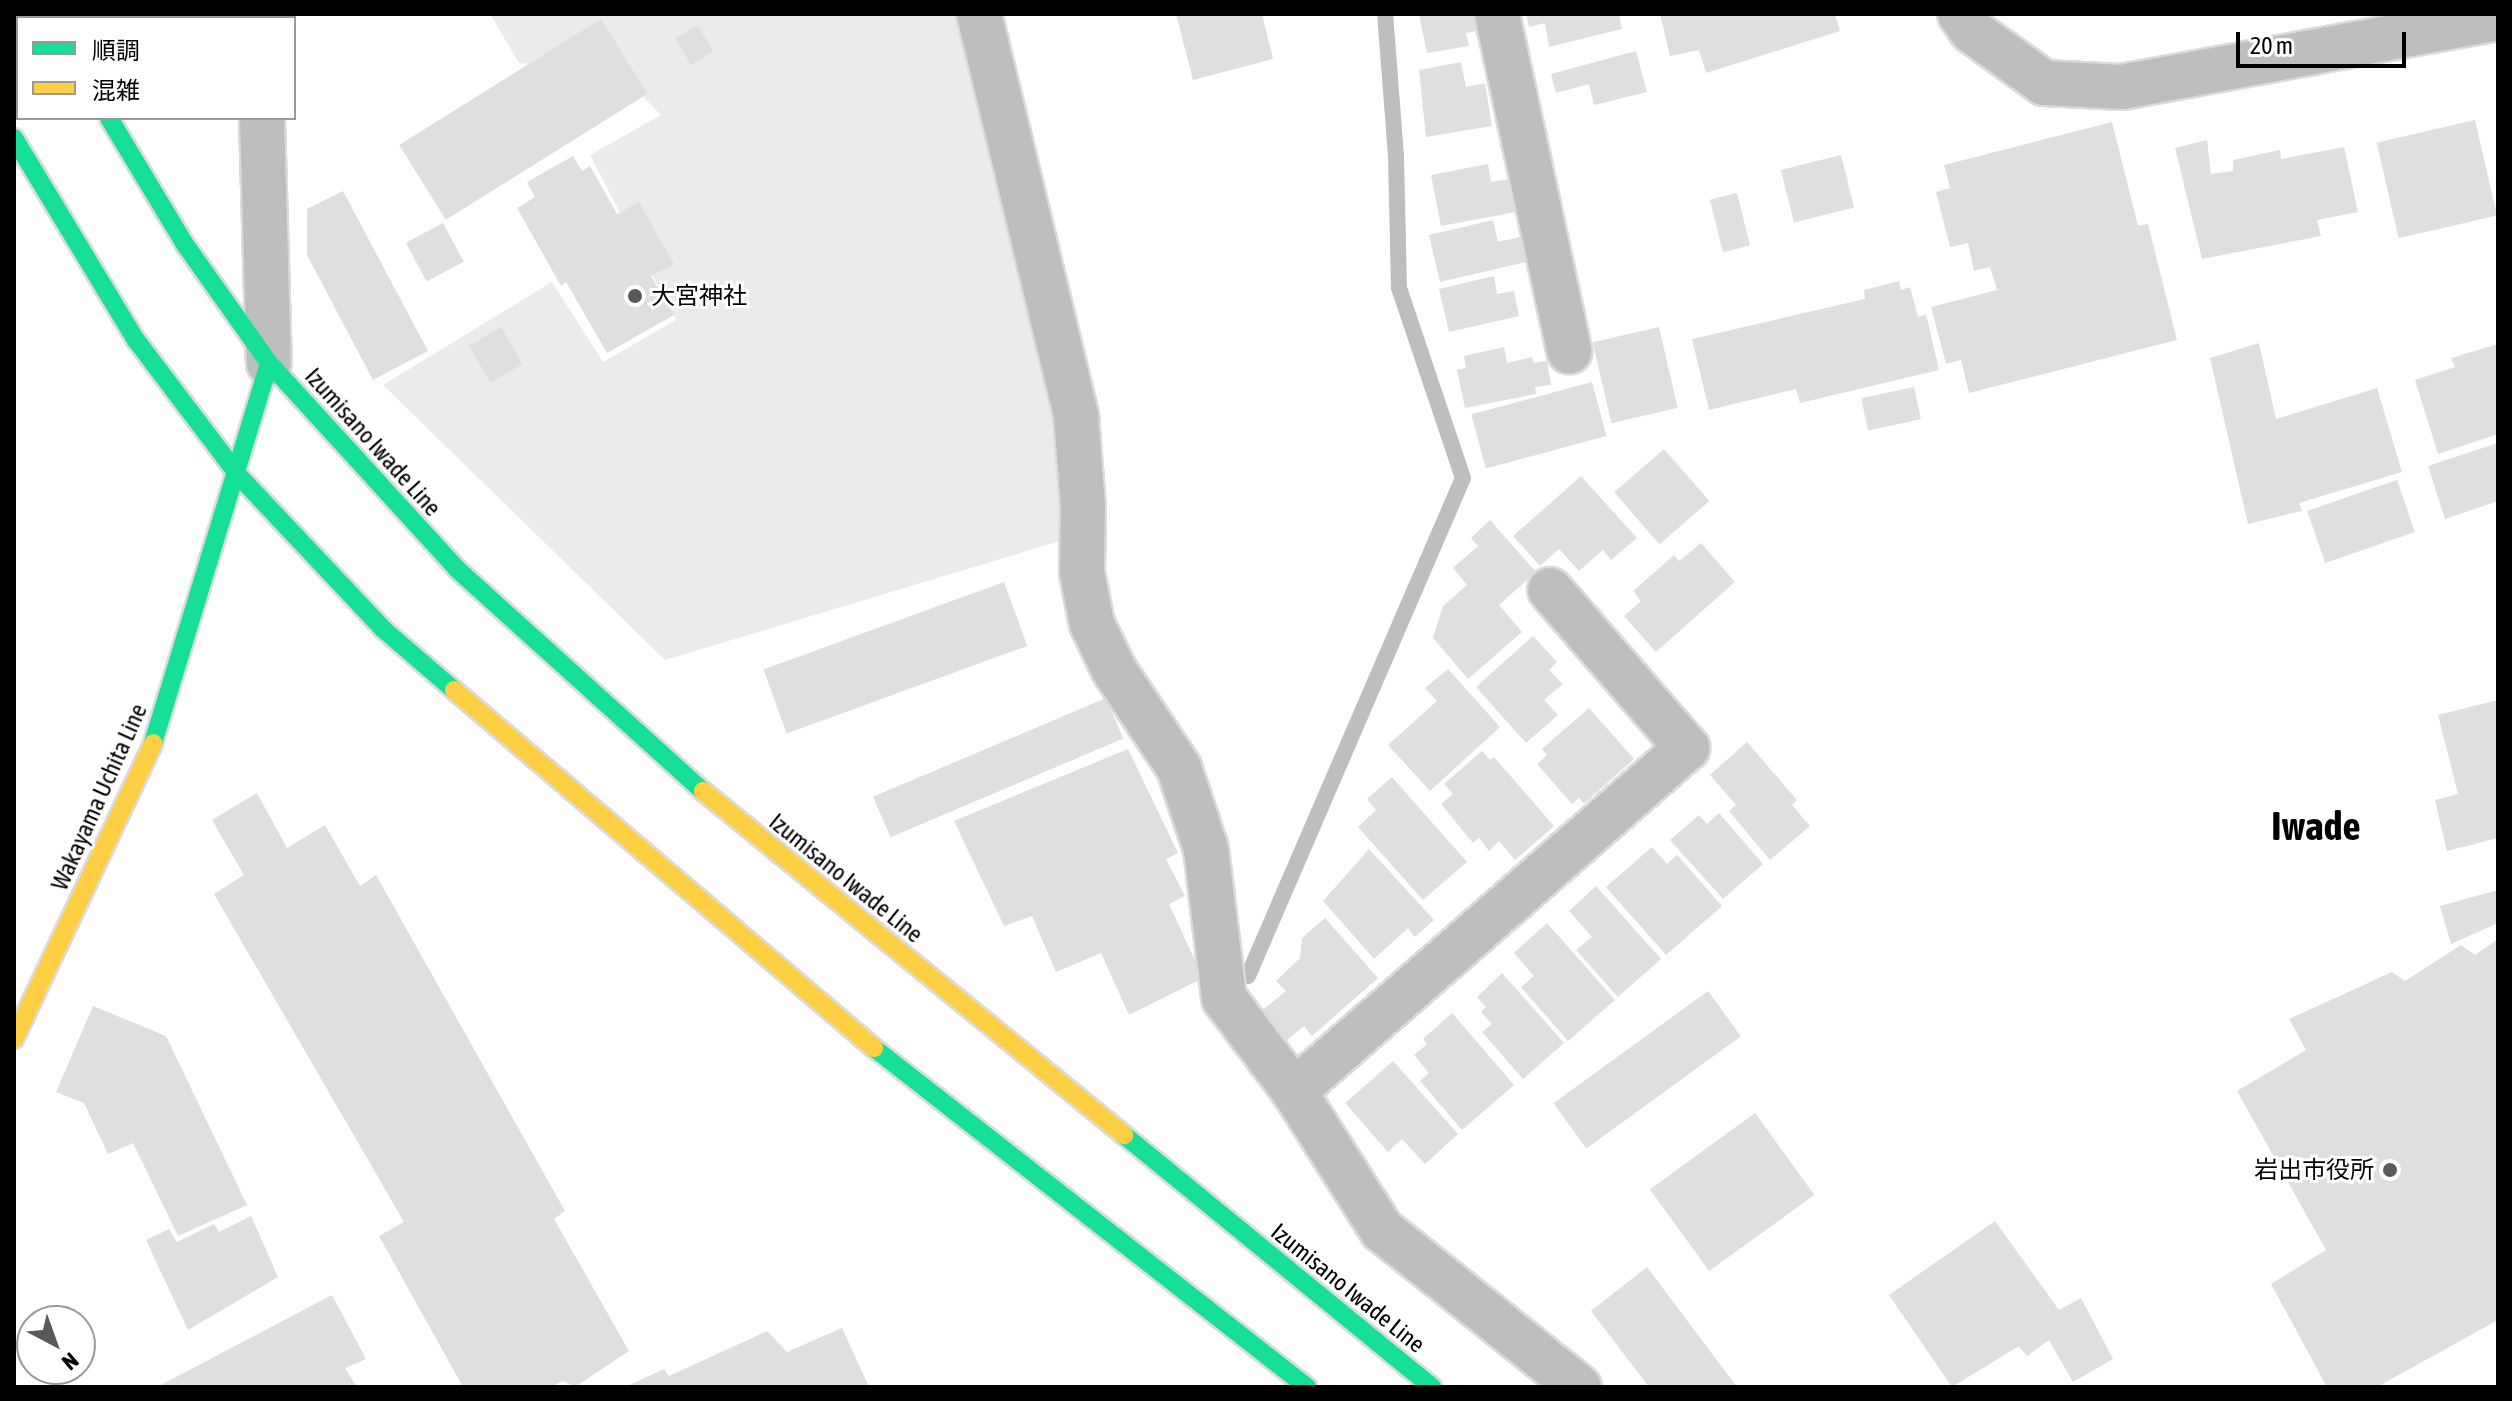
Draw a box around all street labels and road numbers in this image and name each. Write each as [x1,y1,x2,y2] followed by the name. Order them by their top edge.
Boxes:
[299,362,447,522] street label: Izumisano Iwade Line
[45,699,153,895] street label: Wakayama Uchita Line
[763,807,929,949] street label: Izumisano Iwade Line
[1265,1217,1431,1359] street label: Izumisano Iwade Line

